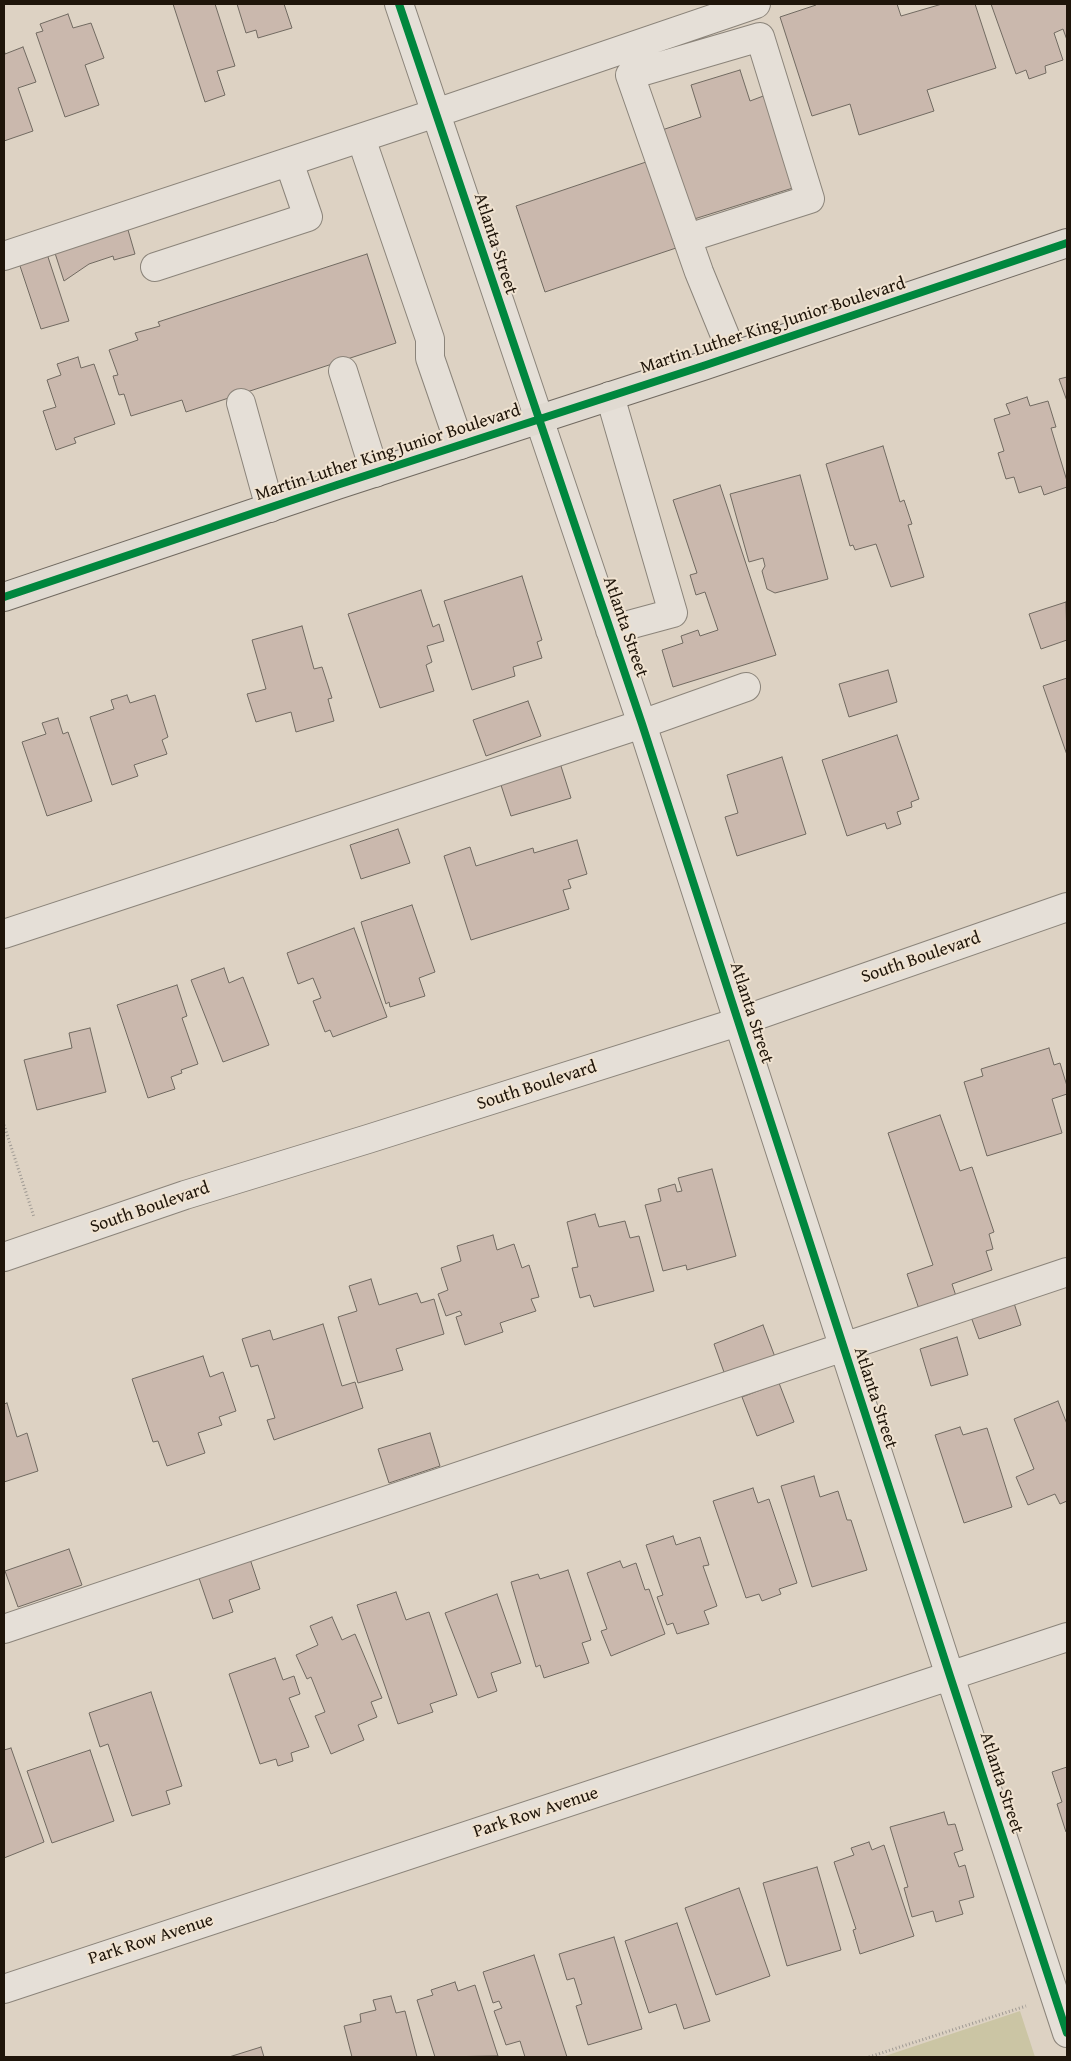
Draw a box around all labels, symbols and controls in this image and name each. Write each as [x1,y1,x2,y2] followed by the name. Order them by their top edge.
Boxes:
[468,191,522,297] street label: Atlanta Street
[638,273,908,379] street label: Martin Luther King Junior Boulevard
[253,400,523,506] street label: Martin Luther King Junior Boulevard
[598,574,652,680] street label: Atlanta Street
[859,927,983,989] street label: South Boulevard
[724,960,778,1066] street label: Atlanta Street
[474,1056,600,1116] street label: South Boulevard
[88,1177,212,1239] street label: South Boulevard
[848,1345,902,1451] street label: Atlanta Street
[974,1730,1028,1836] street label: Atlanta Street
[471,1783,601,1843] street label: Park Row Avenue
[86,1910,216,1970] street label: Park Row Avenue

